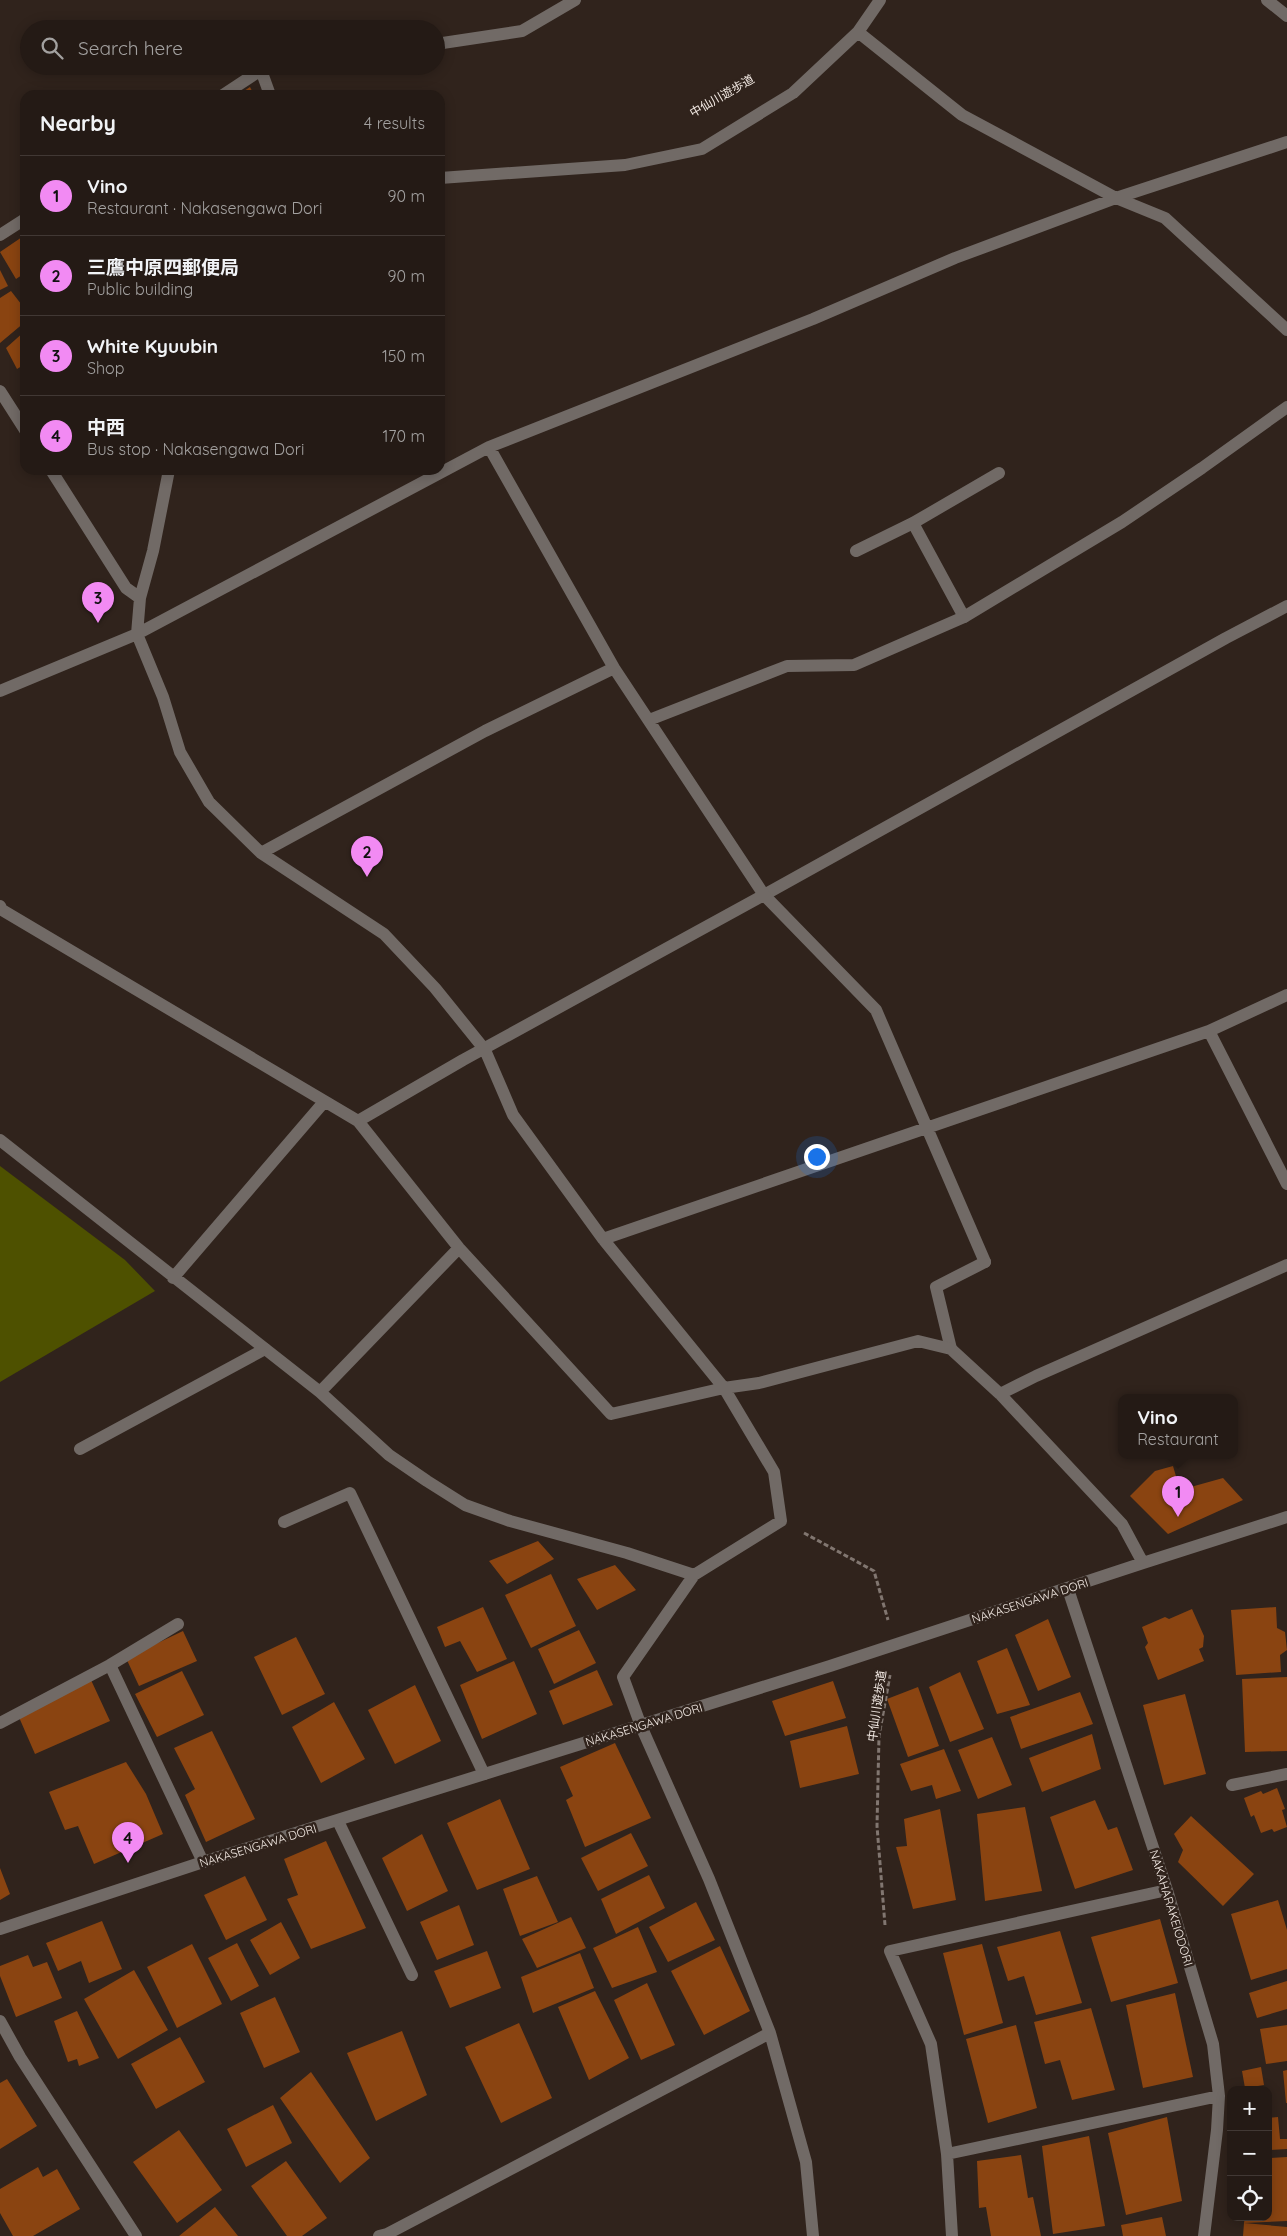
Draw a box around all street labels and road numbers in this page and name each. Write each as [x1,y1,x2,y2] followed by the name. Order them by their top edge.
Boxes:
[687,71,757,120] street label: 中仙川遊歩道
[970,1575,1090,1626] street label: NAKASENGAWA DORI
[864,1669,889,1743] street label: 中仙川遊歩道
[583,1700,704,1749] street label: NAKASENGAWA DORI
[197,1821,318,1870] street label: NAKASENGAWA DORI
[1147,1848,1196,1968] street label: NAKAHARAKEIODORI

